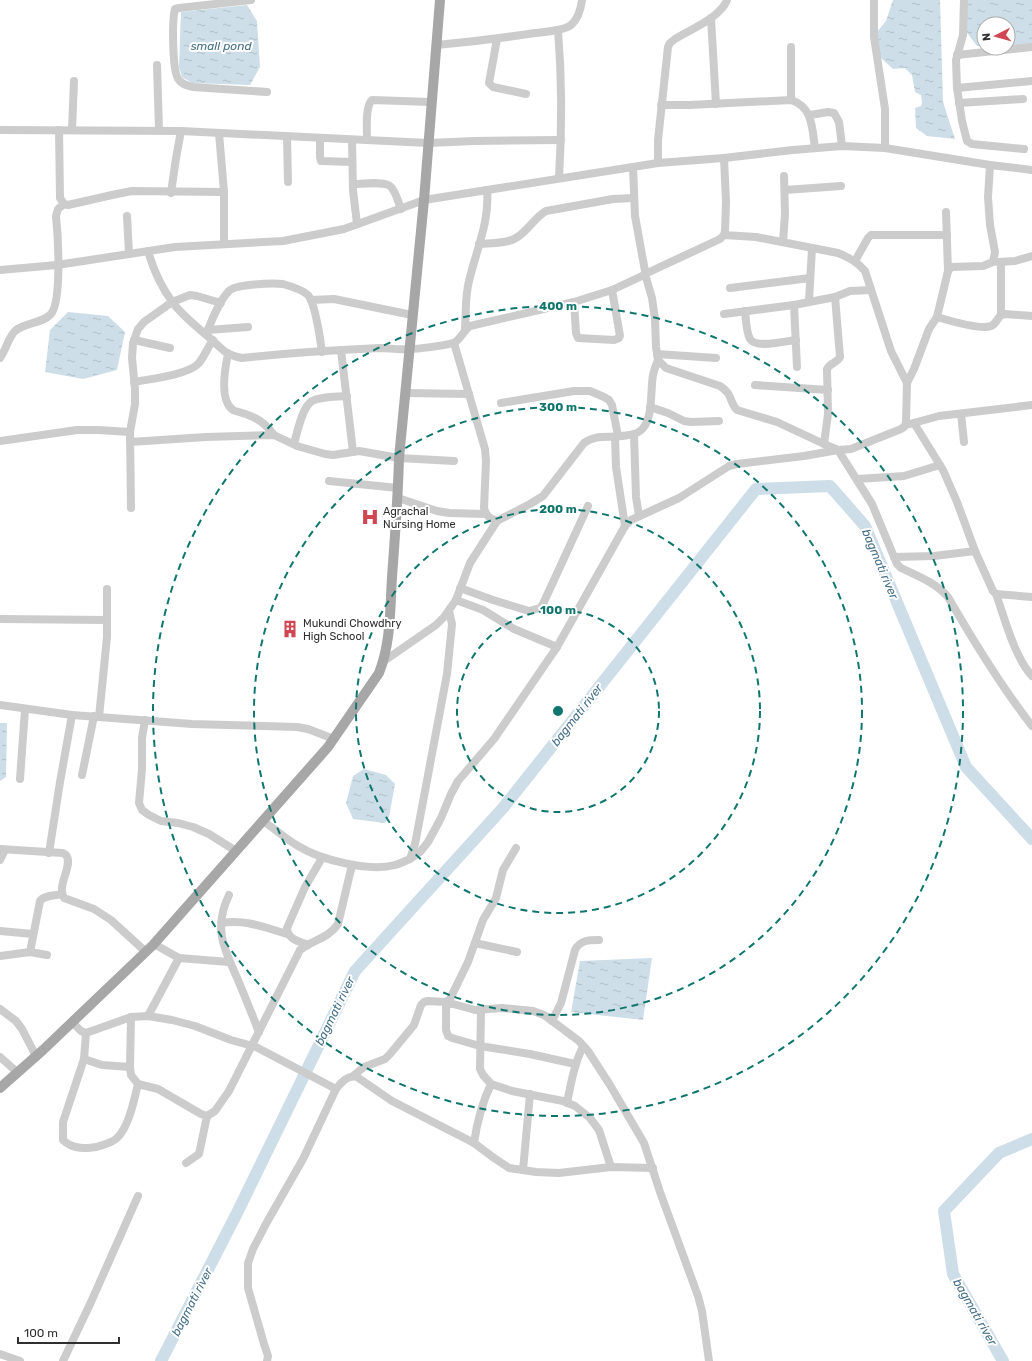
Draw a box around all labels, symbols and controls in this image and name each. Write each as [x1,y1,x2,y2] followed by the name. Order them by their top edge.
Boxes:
[976,16,1016,56] north arrow
[980,32,993,42] text: N
[190,39,252,53] water label: small pond
[539,299,577,313] text: 400 m
[539,400,577,414] text: 300 m
[539,502,577,516] text: 200 m
[383,505,456,531] place label: Agrachal Nursing Home
[360,507,380,527] hospital icon: Agrachal Nursing Home
[859,527,901,602] water label: bagmati river
[540,603,576,617] text: 100 m
[303,617,402,643] place label: Mukundi Chowdhry High School
[280,619,300,639] building icon: Mukundi Chowdhry High School
[548,681,606,749] water label: bagmati river
[551,704,565,718] centre of rings
[312,974,358,1048] water label: bagmati river
[169,1265,215,1338] water label: bagmati river
[950,1276,1000,1348] water label: bagmati river
[18,1319,119,1345] scale bar
[24,1326,58,1340] text: 100 m

